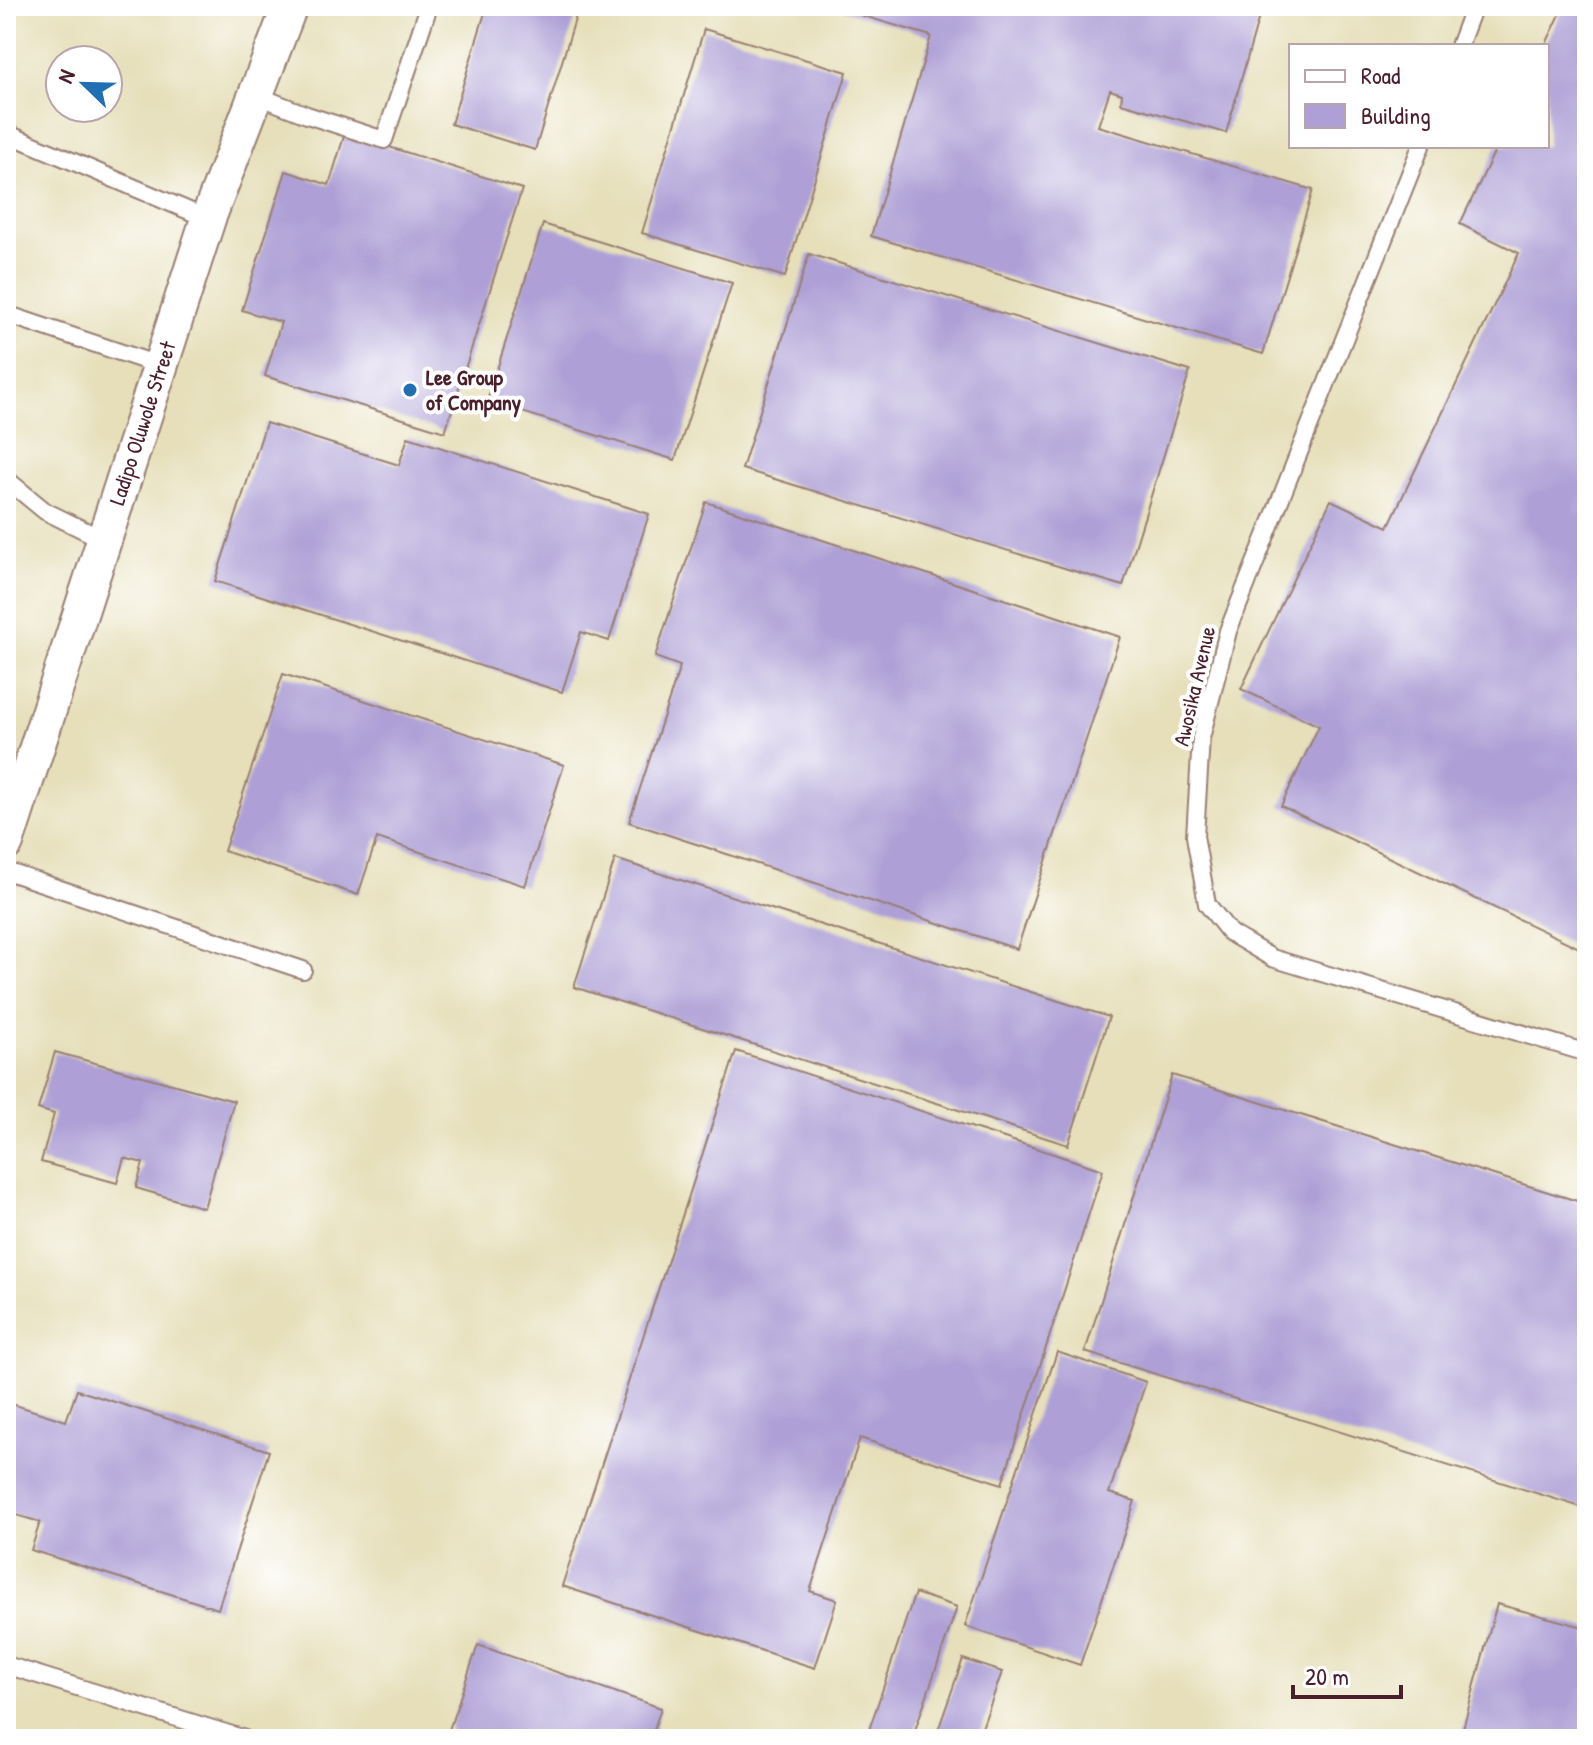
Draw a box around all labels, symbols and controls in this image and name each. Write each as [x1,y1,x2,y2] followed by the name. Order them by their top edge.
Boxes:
[44,44,124,124] north arrow
[1289,44,1549,148] legend
[1361,59,1400,91] text: Road
[49,65,82,87] text: N
[1361,99,1431,131] text: Building
[101,337,183,509] street label: Ladipo Oluwole Street
[426,362,522,418] place label: Lee Group of Company
[401,381,419,399] marker: Lee Group of Company
[1166,623,1222,749] street label: Awosika Avenue
[1293,1649,1401,1699] scale bar
[1305,1660,1349,1692] text: 20 m

